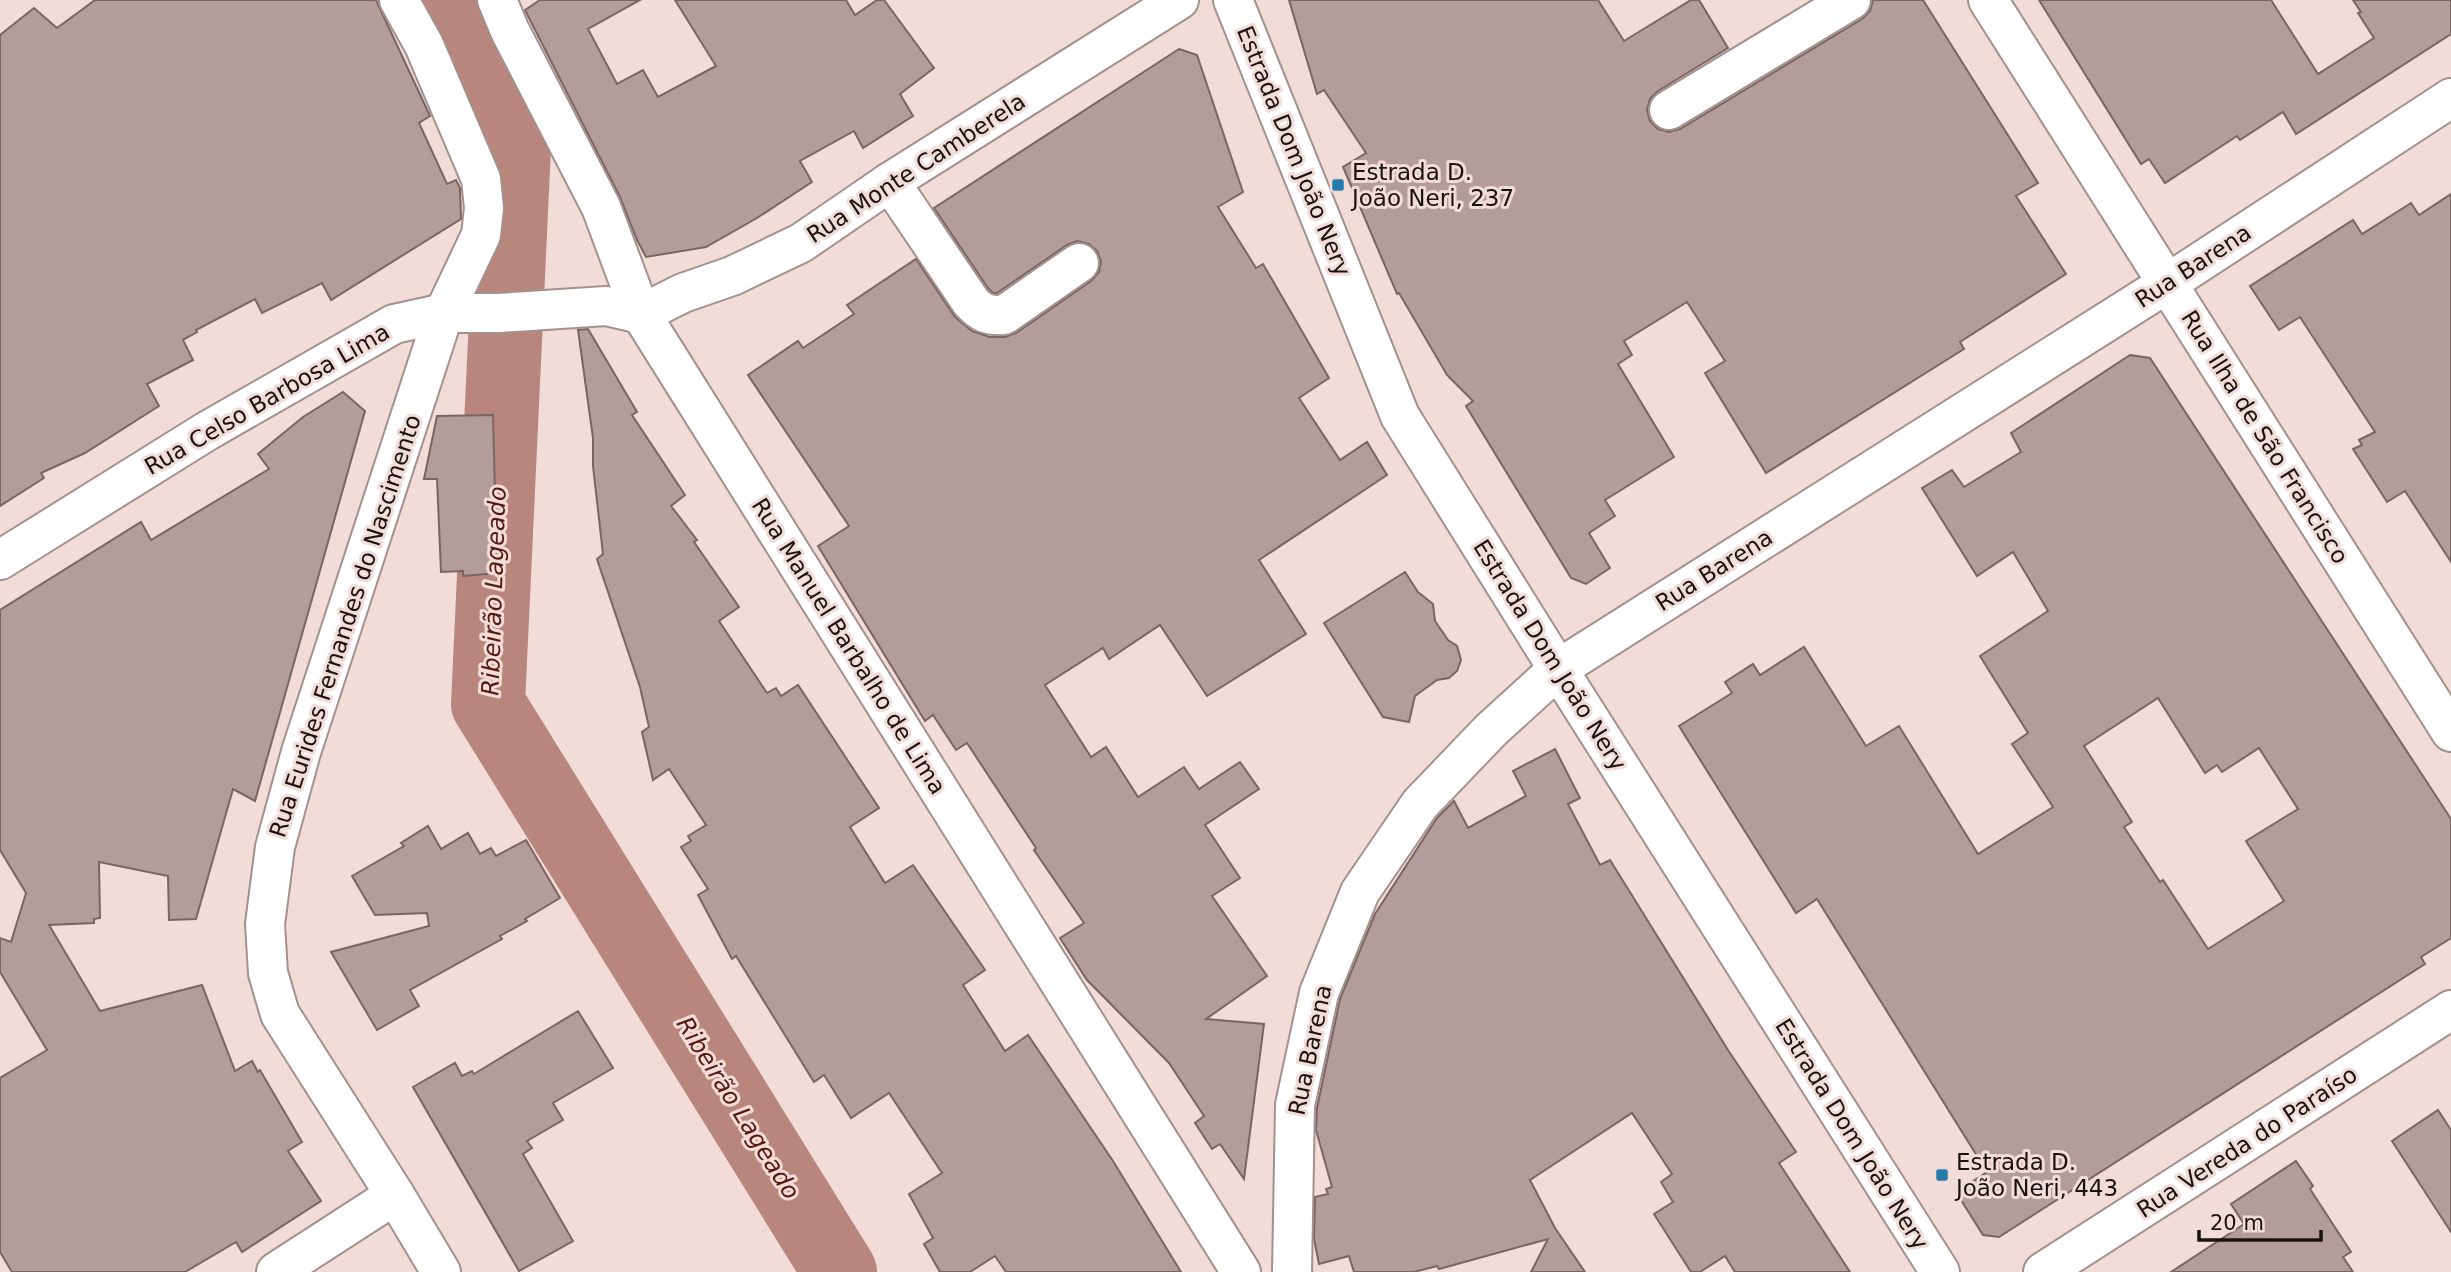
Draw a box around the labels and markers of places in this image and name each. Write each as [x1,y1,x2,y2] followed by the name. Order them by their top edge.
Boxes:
[1350,159,1514,211] place label: Estrada D. João Neri, 237
[1330,177,1346,193] marker: Estrada D. João Neri, 237
[1954,1149,2118,1201] place label: Estrada D. João Neri, 443
[1934,1167,1950,1183] marker: Estrada D. João Neri, 443

